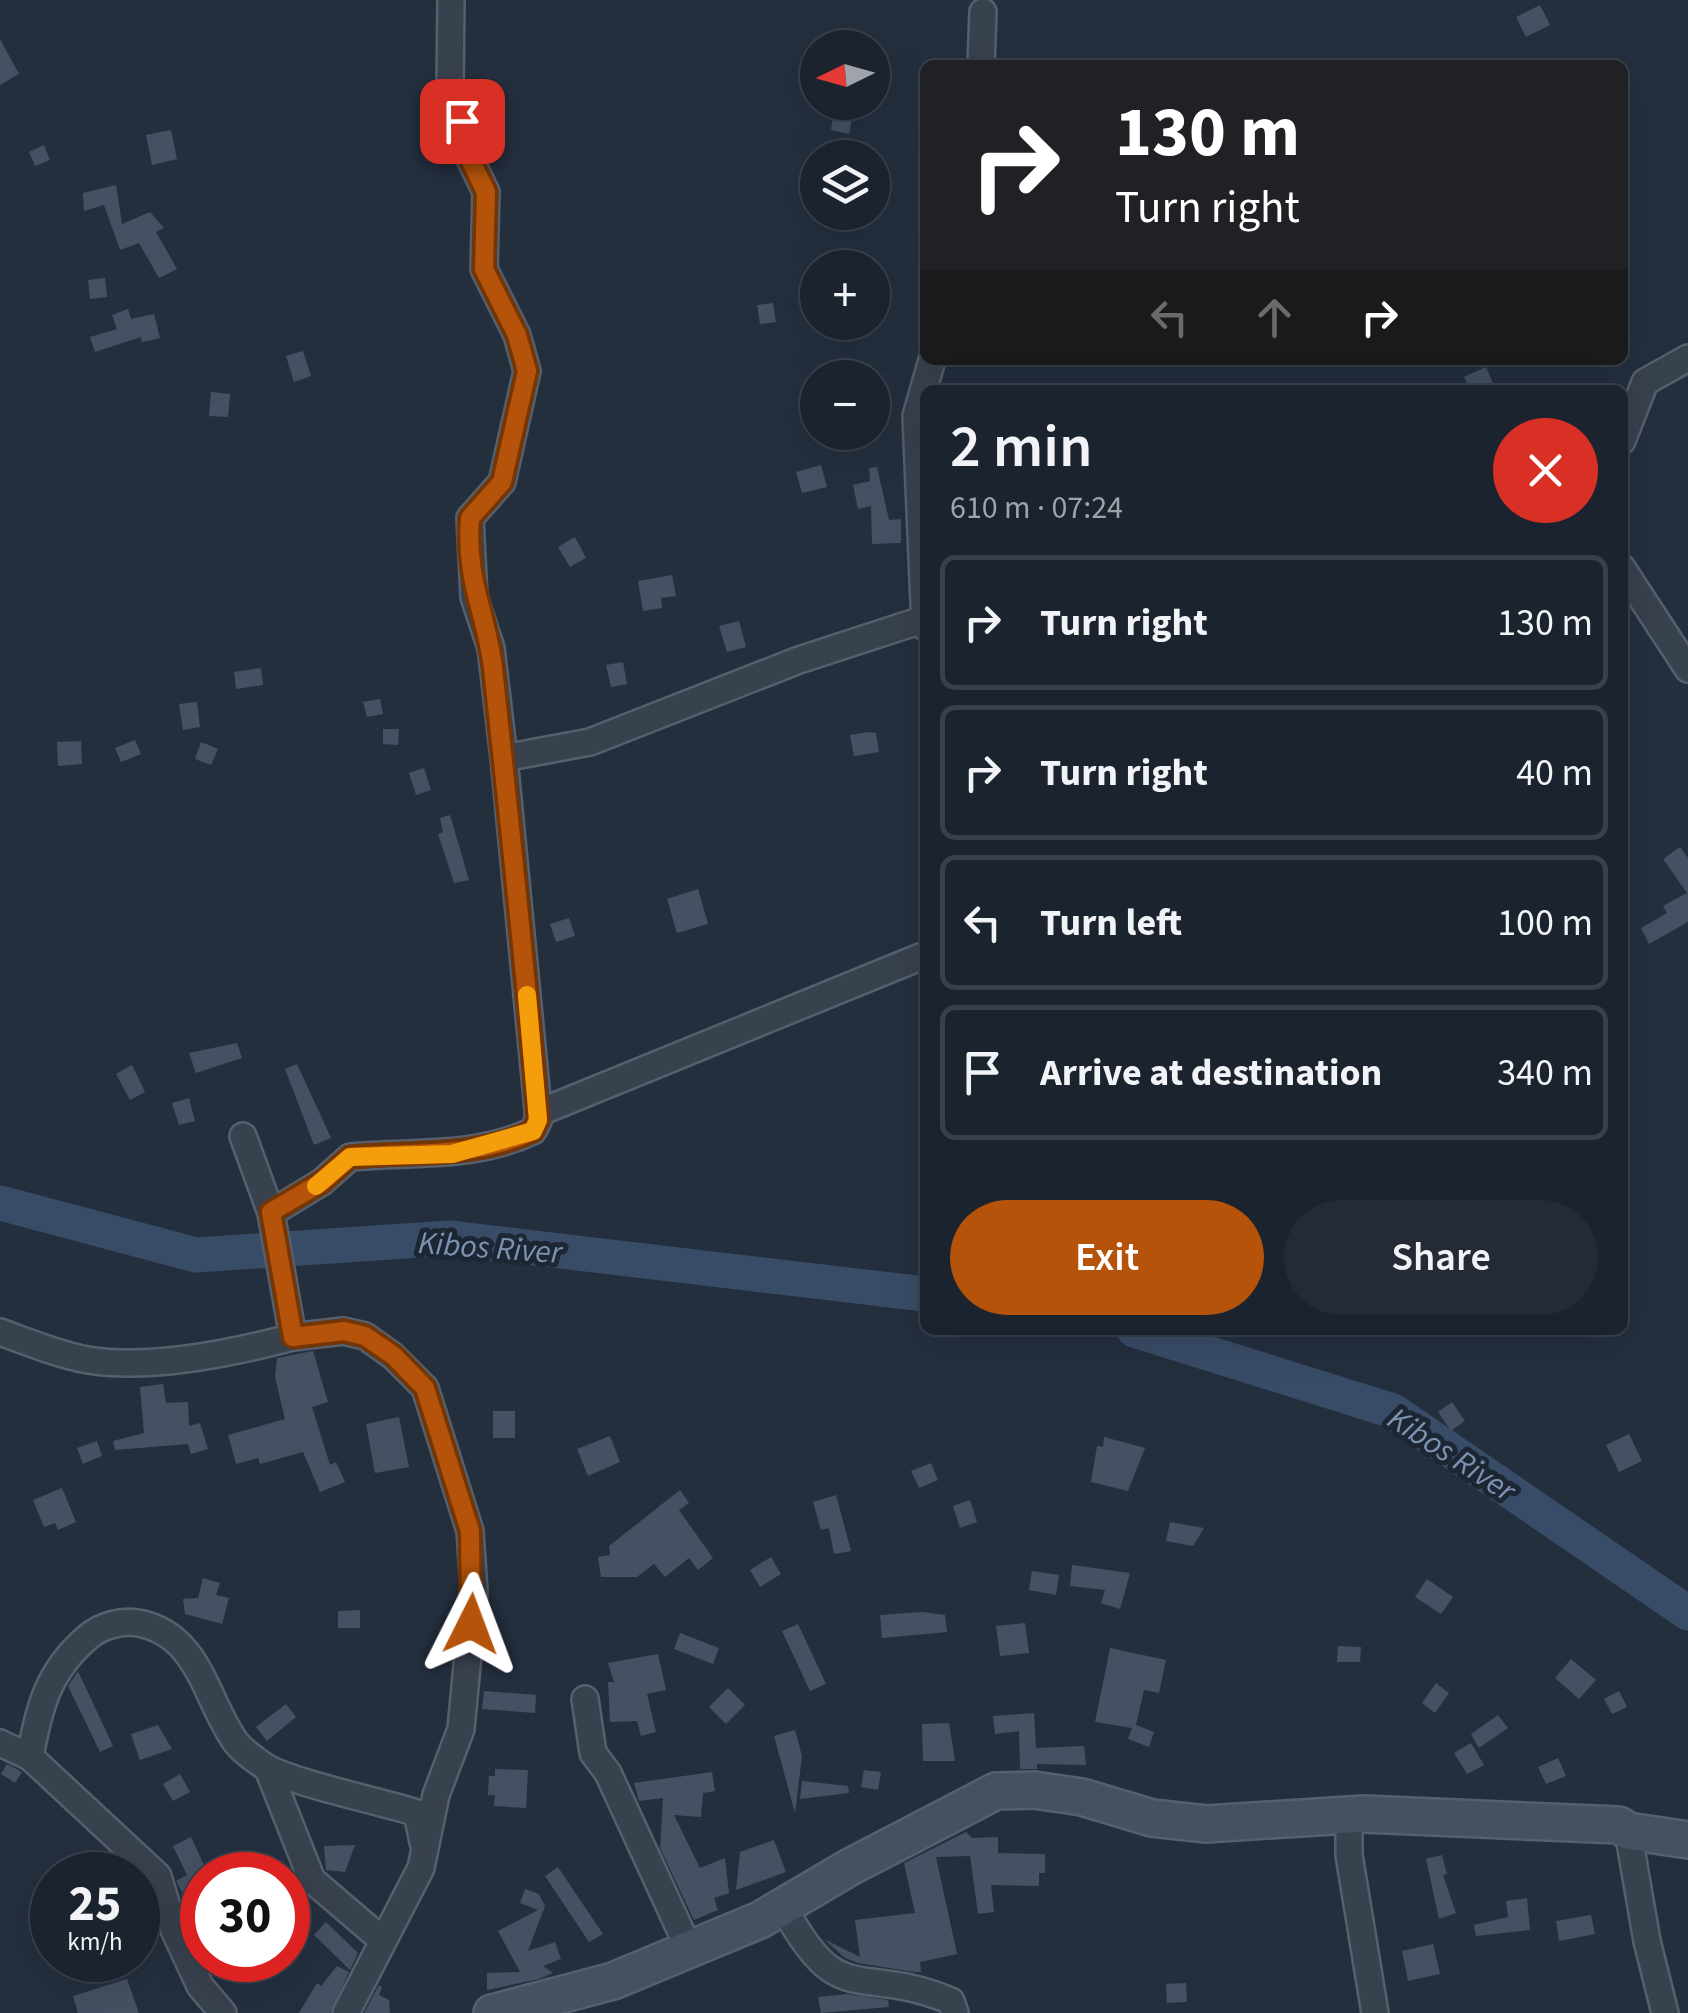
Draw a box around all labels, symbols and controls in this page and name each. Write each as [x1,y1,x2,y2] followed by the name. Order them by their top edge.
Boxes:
[800,30,890,120] north arrow
[800,30,890,450] map controls
[420,79,505,164] pin
[1115,83,1300,183] text: 130 m
[435,94,490,149] icon: arrive
[950,100,1080,230] icon: right
[800,140,890,230] button: layers
[1115,176,1300,240] text: Turn right
[800,250,890,340] button: +
[1142,290,1197,345] icon: left
[1247,290,1302,345] icon: ahead
[1352,290,1407,345] icon: right
[800,360,890,450] button: −
[950,405,1093,490] text: 2 min
[1493,418,1598,523] button: close
[950,485,1123,531] text: 610 m · 07:24
[955,595,1010,650] icon: right
[1040,596,1208,650] text: Turn right
[1497,596,1593,650] text: 130 m
[955,745,1010,800] icon: right
[1040,746,1208,800] text: Turn right
[1516,746,1593,800] text: 40 m
[955,895,1010,950] icon: left
[1040,896,1182,950] text: Turn left
[1497,896,1593,950] text: 100 m
[955,1045,1010,1100] icon: arrive
[1040,1046,1382,1100] text: Arrive at destination
[1497,1046,1593,1100] text: 340 m
[950,1200,1264,1315] button: Exit
[1284,1200,1598,1315] button: Share
[416,1220,565,1276] water label: Kibos River
[1379,1396,1526,1514] water label: Kibos River
[419,1572,523,1676] position arrow
[180,1852,310,1982] speed limit sign: 30
[69,1869,121,1940] text: 25
[67,1924,123,1960] text: km/h

